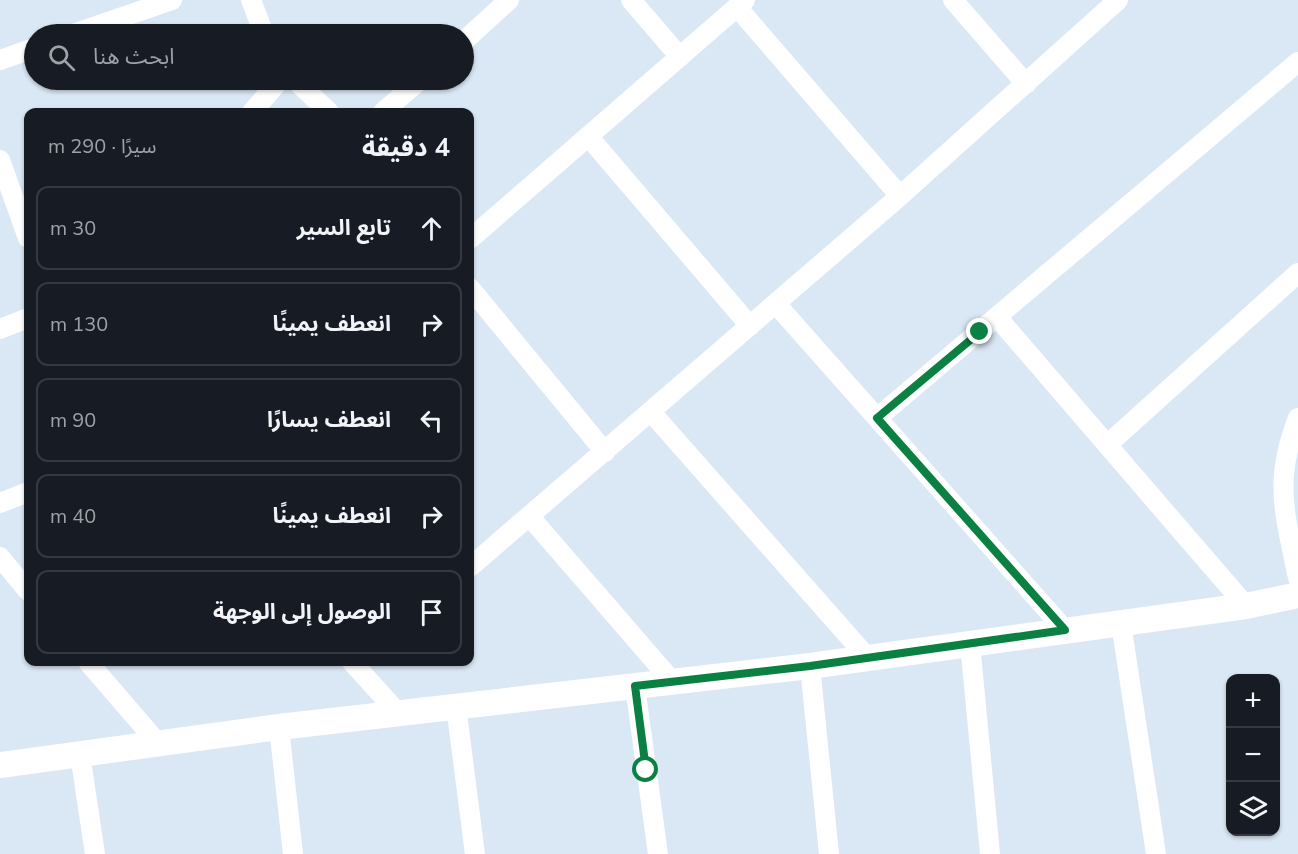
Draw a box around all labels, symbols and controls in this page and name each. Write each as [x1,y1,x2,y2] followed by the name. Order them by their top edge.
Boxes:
[24,24,474,90] search box
[45,41,78,74] icon: search
[93,42,174,72] text: ابحث هنا
[362,130,450,165] text: 4 دقيقة
[48,133,156,160] text: سيرًا · 290 m
[415,212,448,245] icon: ahead
[297,213,391,243] text: تابع السير
[50,215,96,242] text: 30 m
[415,308,448,341] icon: right
[273,309,391,339] text: انعطف يمينًا
[50,311,108,338] text: 130 m
[966,318,992,344] route end
[415,404,448,437] icon: left
[267,405,391,435] text: انعطف يسارًا
[50,407,96,434] text: 90 m
[415,500,448,533] icon: right
[273,501,391,531] text: انعطف يمينًا
[50,503,96,530] text: 40 m
[415,596,448,629] icon: arrive
[213,597,391,627] text: الوصول إلى الوجهة
[1226,674,1280,836] map controls
[1226,674,1280,728] button: +
[1226,728,1280,782] button: −
[632,756,658,782] route start
[1226,782,1280,836] button: layers

